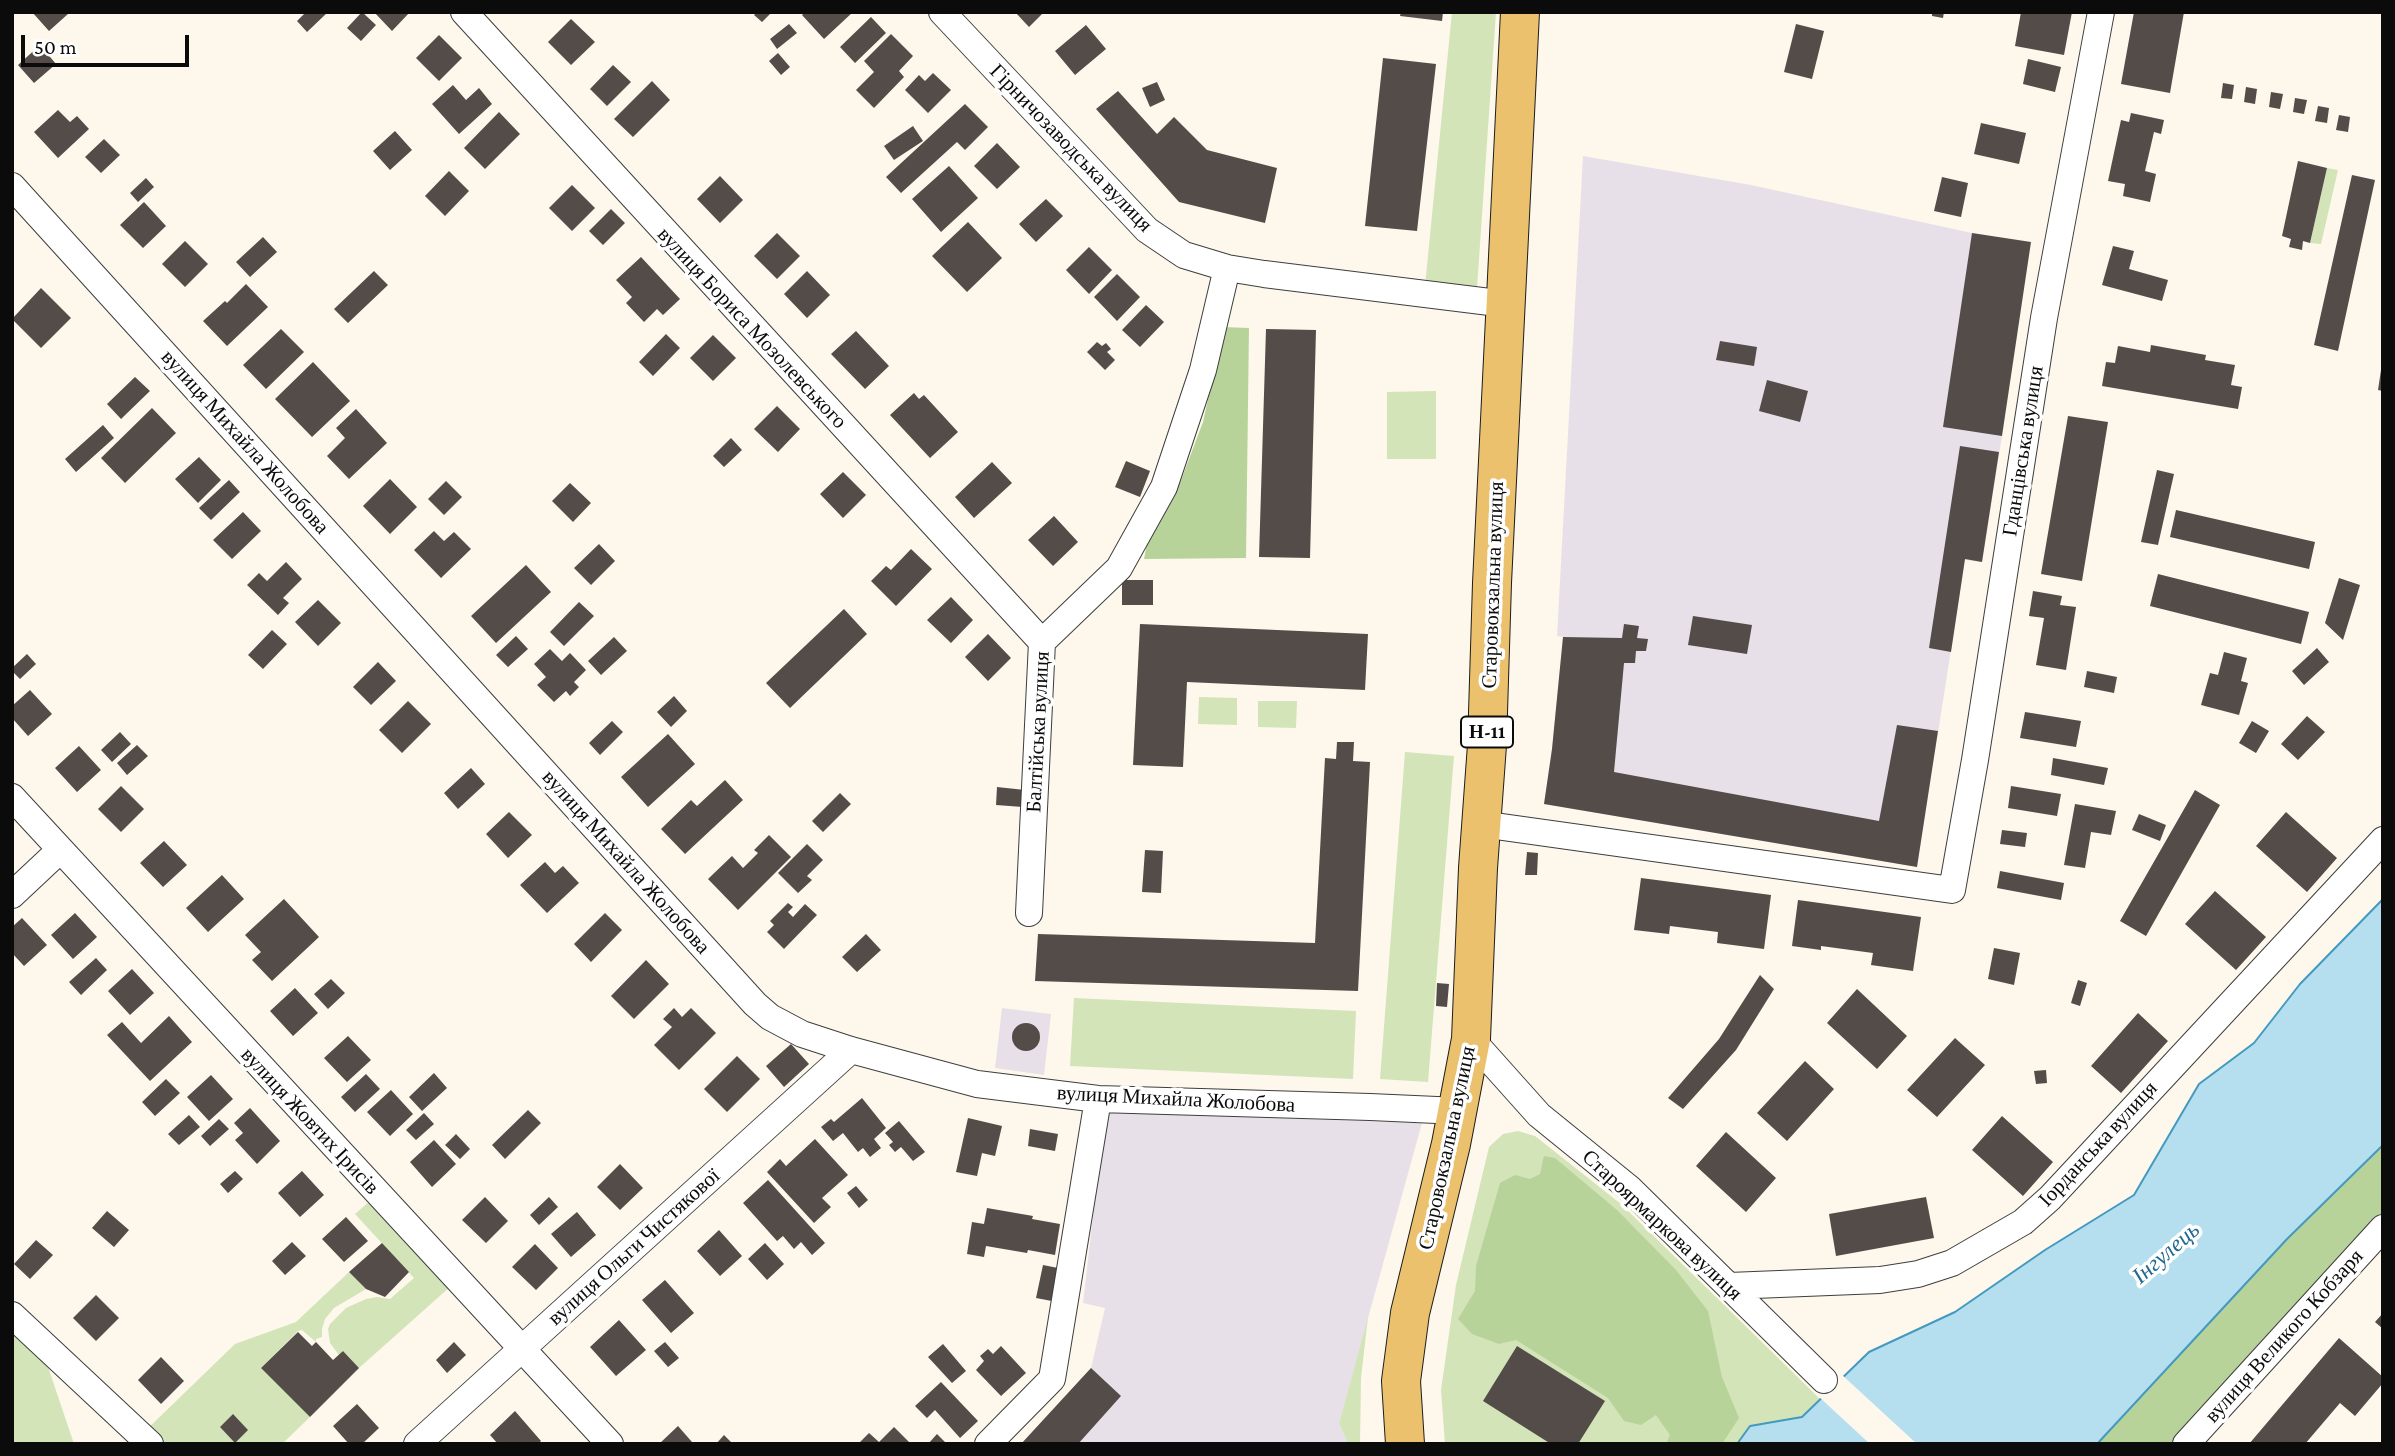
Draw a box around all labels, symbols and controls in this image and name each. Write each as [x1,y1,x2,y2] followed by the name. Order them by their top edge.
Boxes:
[24,21,192,65] scale bar
[34,35,77,59] text: 50 m
[984,59,1158,237] street label: Гірничозаводська вулиця
[652,222,852,434] street label: вулиця Бориса Мозолевського
[156,345,334,539] street label: вулиця Михайла Жолобова
[1997,364,2049,538] street label: Гданцівська вулиця
[1477,481,1509,689] street label: Старовокзальна вулиця
[1021,651,1055,813] street label: Балтійська вулиця
[1461,716,1513,748] road number: Н-11
[537,765,715,959] street label: вулиця Михайла Жолобова
[235,1042,385,1200] street label: вулиця Жовтих Ірисів
[1413,1044,1481,1252] street label: Старовокзальна вулиця
[2033,1076,2163,1212] street label: Іорданська вулиця
[1056,1080,1296,1118] street label: вулиця Михайла Жолобова
[1577,1144,1747,1306] street label: Староярмаркова вулиця
[543,1163,725,1331] street label: вулиця Ольги Чистякової
[2127,1216,2205,1290] water label: Інгулець
[2200,1244,2368,1428] street label: вулиця Великого Кобзаря

